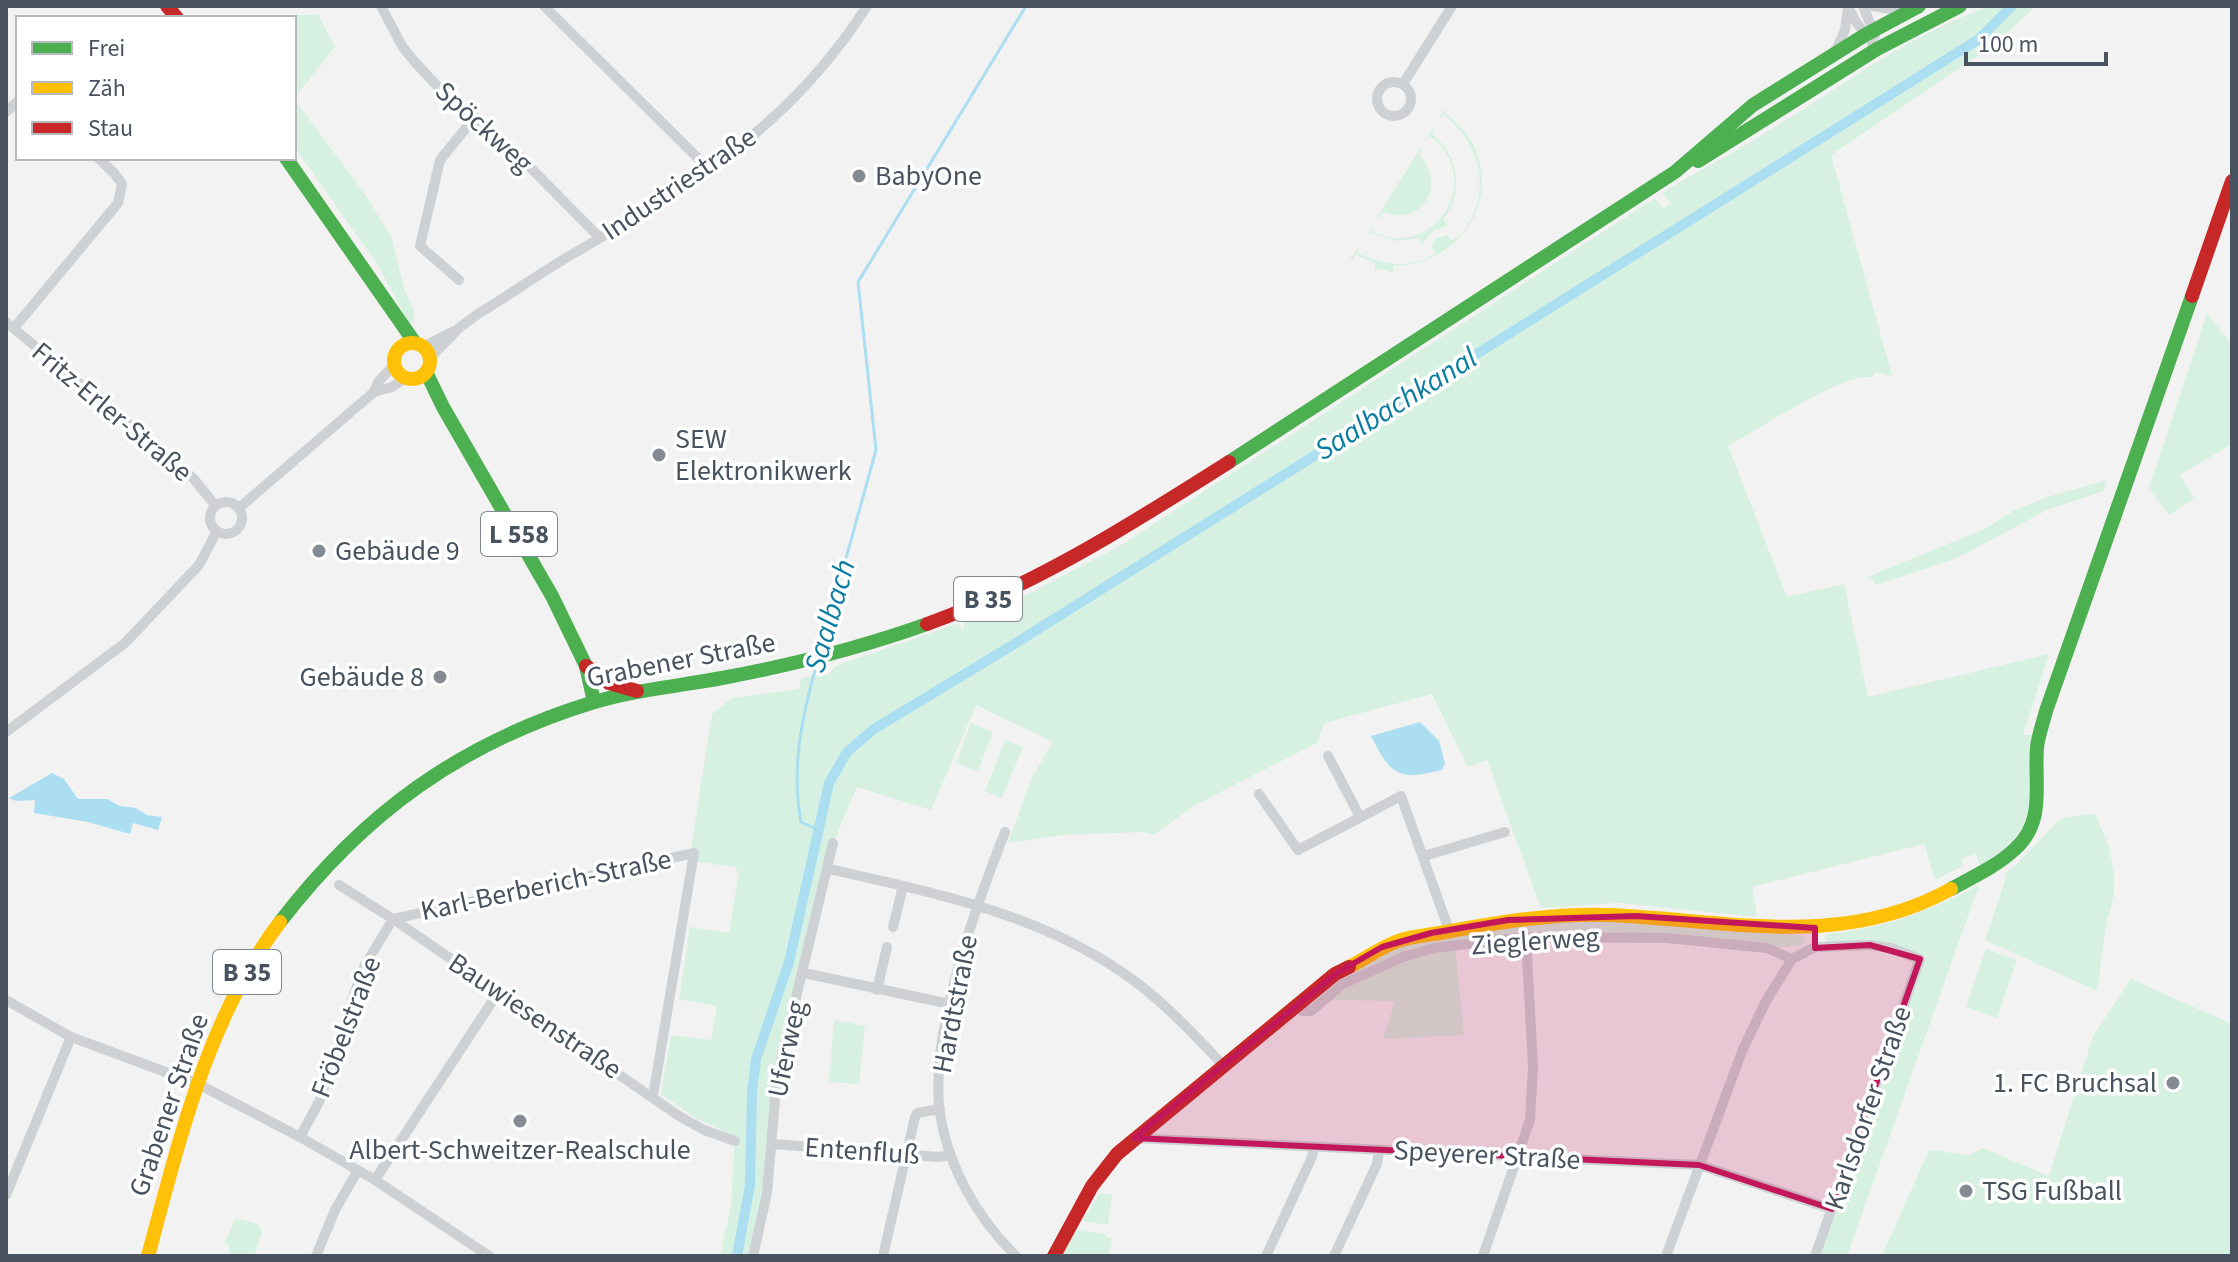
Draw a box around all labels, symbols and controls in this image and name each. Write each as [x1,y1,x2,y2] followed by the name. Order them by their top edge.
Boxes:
[16,16,296,160] legend
[1966,16,2106,66] scale bar
[1978,27,2038,62] text: 100 m
[88,31,125,66] text: Frei
[88,71,126,106] text: Zäh
[426,72,542,182] street label: Spöckweg
[88,111,133,146] text: Stau
[594,118,764,250] street label: Industriestraße
[875,156,982,196] place label: BabyOne
[850,167,868,185] marker: BabyOne
[23,333,201,491] street label: Fritz-Erler-Straße
[1306,337,1486,471] water label: Saalbachkanal
[675,419,852,491] place label: SEW Elektronikwerk
[650,446,668,464] marker: SEW Elektronikwerk
[481,512,557,556] road number: L 558
[335,531,460,571] place label: Gebäude 9
[310,542,328,560] marker: Gebäude 9
[793,554,867,678] water label: Saalbach
[954,577,1022,621] road number: B 35
[583,622,779,698] street label: Grabener Straße
[299,657,424,697] place label: Gebäude 8
[431,668,449,686] marker: Gebäude 8
[417,839,675,931] street label: Karl-Berberich-Straße
[1469,917,1601,965] street label: Zieglerweg
[922,931,988,1077] street label: Hardtstraße
[440,943,630,1089] street label: Bauwiesenstraße
[213,950,281,994] road number: B 35
[301,951,391,1103] street label: Fröbelstraße
[757,997,817,1101] street label: Uferweg
[1814,1001,1922,1215] street label: Karlsdorfer Straße
[119,1008,219,1202] street label: Grabener Straße
[1993,1063,2157,1103] place label: 1. FC Bruchsal
[2164,1074,2182,1092] marker: 1. FC Bruchsal
[511,1112,529,1130] marker: Albert-Schweitzer-Realschule
[803,1127,921,1175] street label: Entenfluß
[349,1130,691,1170] place label: Albert-Schweitzer-Realschule
[1393,1130,1581,1180] street label: Speyerer Straße
[1982,1171,2122,1211] place label: TSG Fußball
[1957,1182,1975,1200] marker: TSG Fußball

